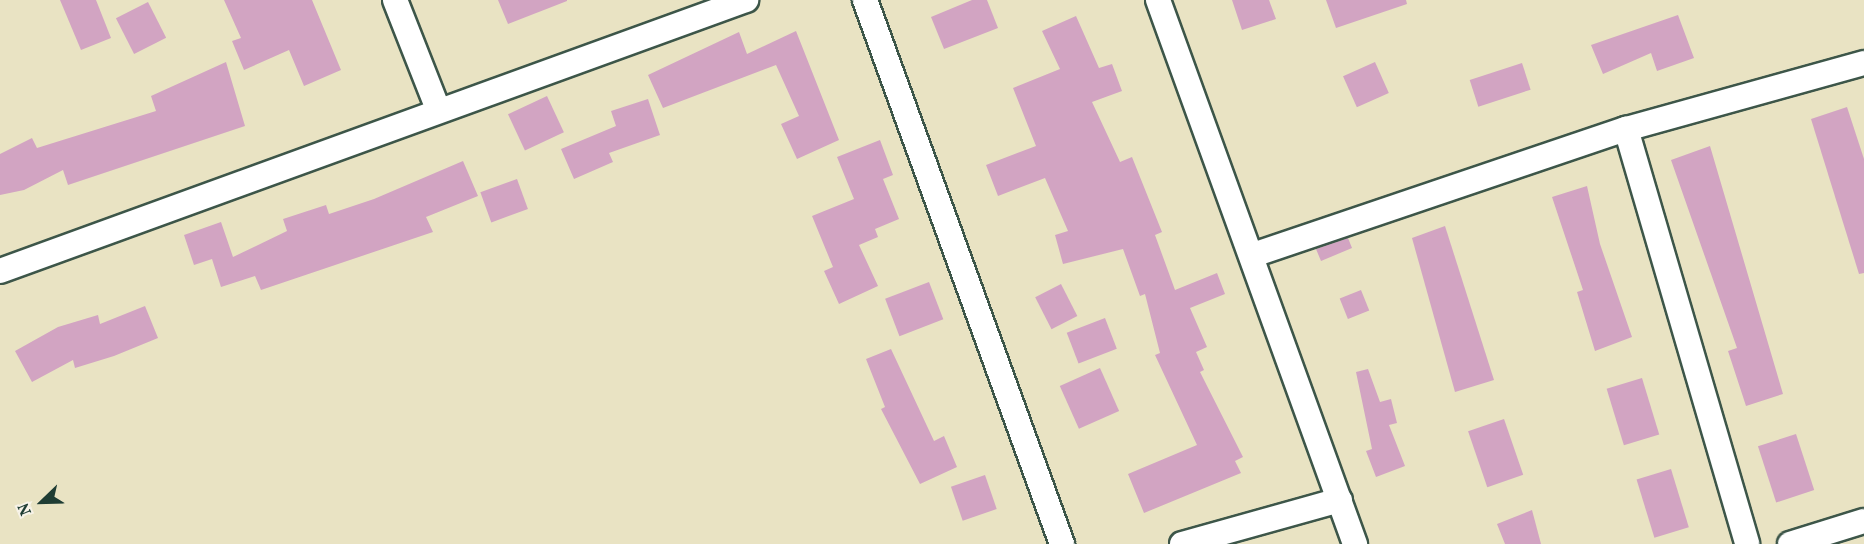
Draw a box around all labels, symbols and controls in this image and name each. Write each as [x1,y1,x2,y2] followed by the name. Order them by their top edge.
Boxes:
[12,472,72,532] north arrow
[13,499,38,519] text: N

